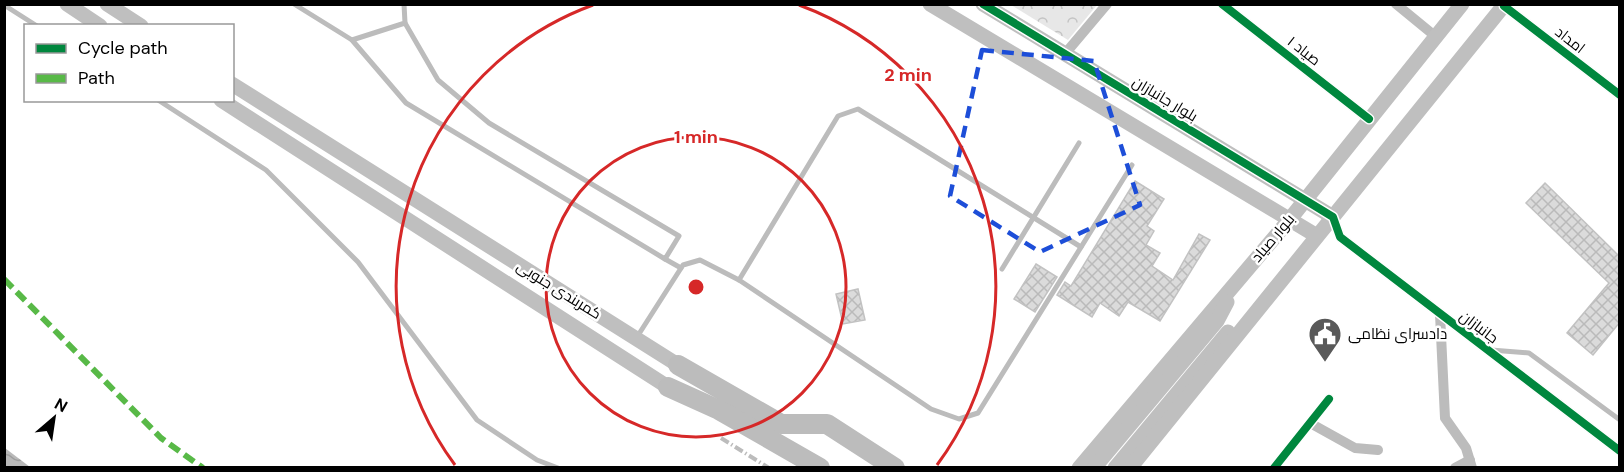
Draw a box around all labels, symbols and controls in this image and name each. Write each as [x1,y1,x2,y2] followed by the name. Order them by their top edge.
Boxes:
[1551,22,1589,58] street label: امداد
[24,24,234,102] legend
[1283,32,1325,70] street label: صیاد ۱
[78,36,168,60] text: Cycle path
[884,63,932,87] text: 2 min
[78,66,115,90] text: Path
[1129,72,1201,126] street label: بلوار جانبازان
[674,125,718,149] text: 1 min
[1247,209,1299,267] street label: بلوار صیاد
[513,256,605,324] street label: کمربندی جنوبی
[686,277,706,297] centre of rings
[1456,306,1502,348] street label: جانبازان
[1307,316,1343,363] public building icon: دادسرای نظامی
[1348,324,1447,344] place label: دادسرای نظامی
[24,388,84,448] north arrow
[51,393,71,417] text: N

